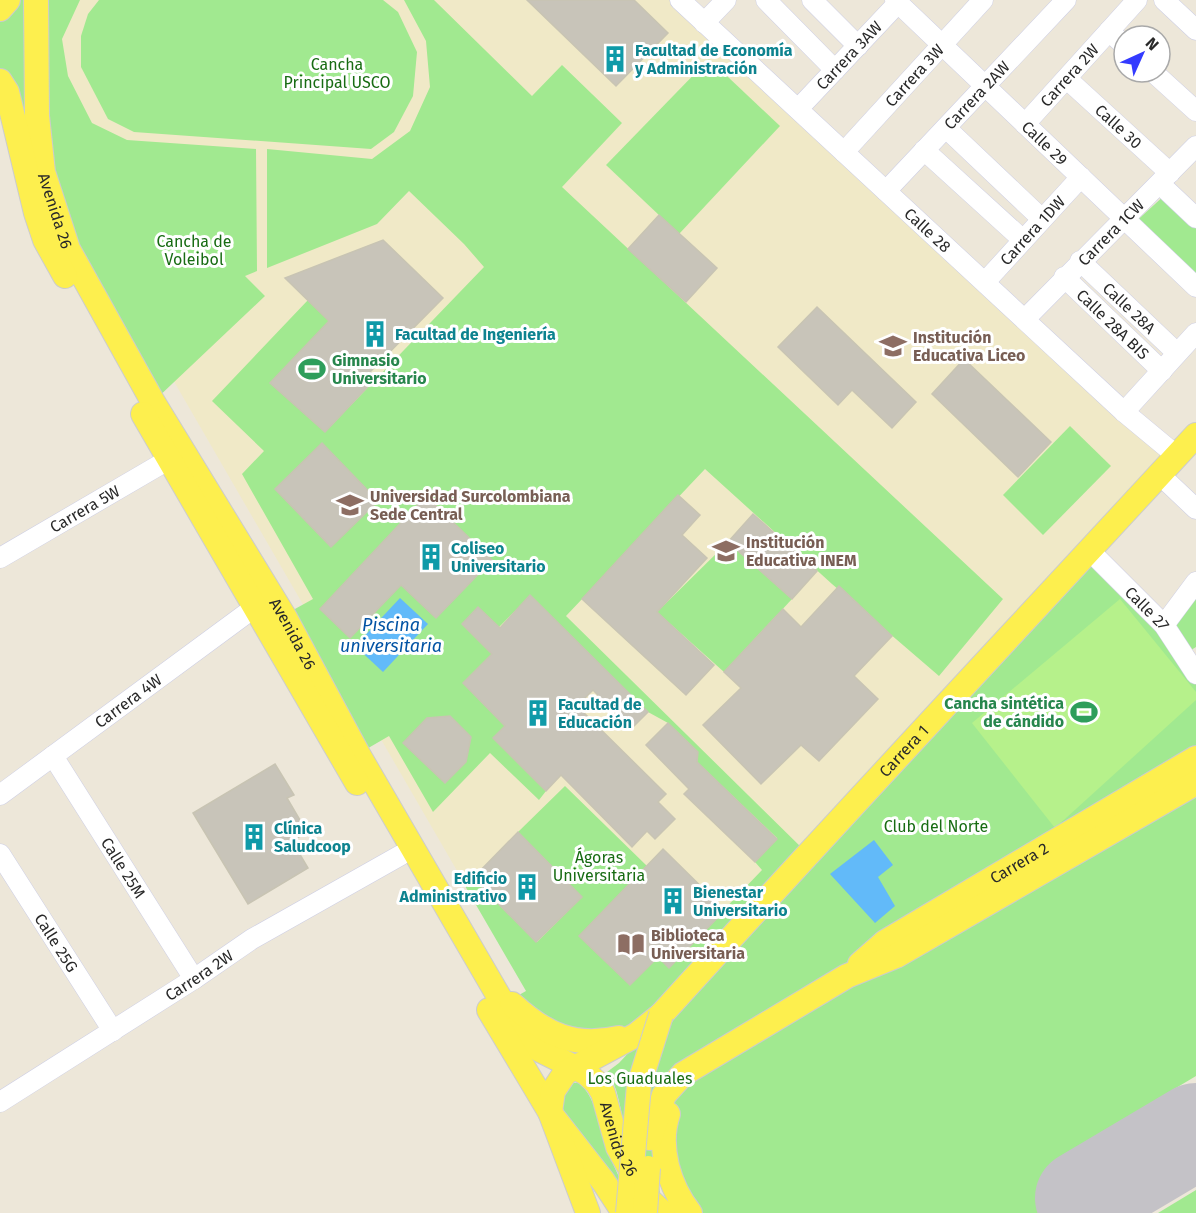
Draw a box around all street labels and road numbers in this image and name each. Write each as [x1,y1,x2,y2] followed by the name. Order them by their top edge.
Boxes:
[812,17,886,94] street label: Carrera 3AW
[881,40,948,111] street label: Carrera 3W
[1036,40,1103,111] street label: Carrera 2W
[940,57,1014,133] street label: Carrera 2AW
[1091,100,1146,153] street label: Calle 30
[1018,117,1071,169] street label: Calle 29
[34,171,76,251] street label: Avenida 26
[996,192,1069,269] street label: Carrera 1DW
[1074,195,1148,270] street label: Carrera 1CW
[900,204,955,257] street label: Calle 28
[1099,279,1160,338] street label: Calle 28A
[1073,285,1153,364] street label: Calle 28A BIS
[47,481,123,537] street label: Carrera 5W
[1121,583,1174,633] street label: Calle 27
[265,595,320,673] street label: Avenida 26
[91,670,165,732] street label: Carrera 4W
[875,721,933,781] street label: Carrera 1
[97,834,149,902] street label: Calle 25M
[987,838,1052,888] street label: Carrera 2
[30,910,82,976] street label: Calle 25G
[162,946,237,1005] street label: Carrera 2W
[596,1100,642,1180] street label: Avenida 26

